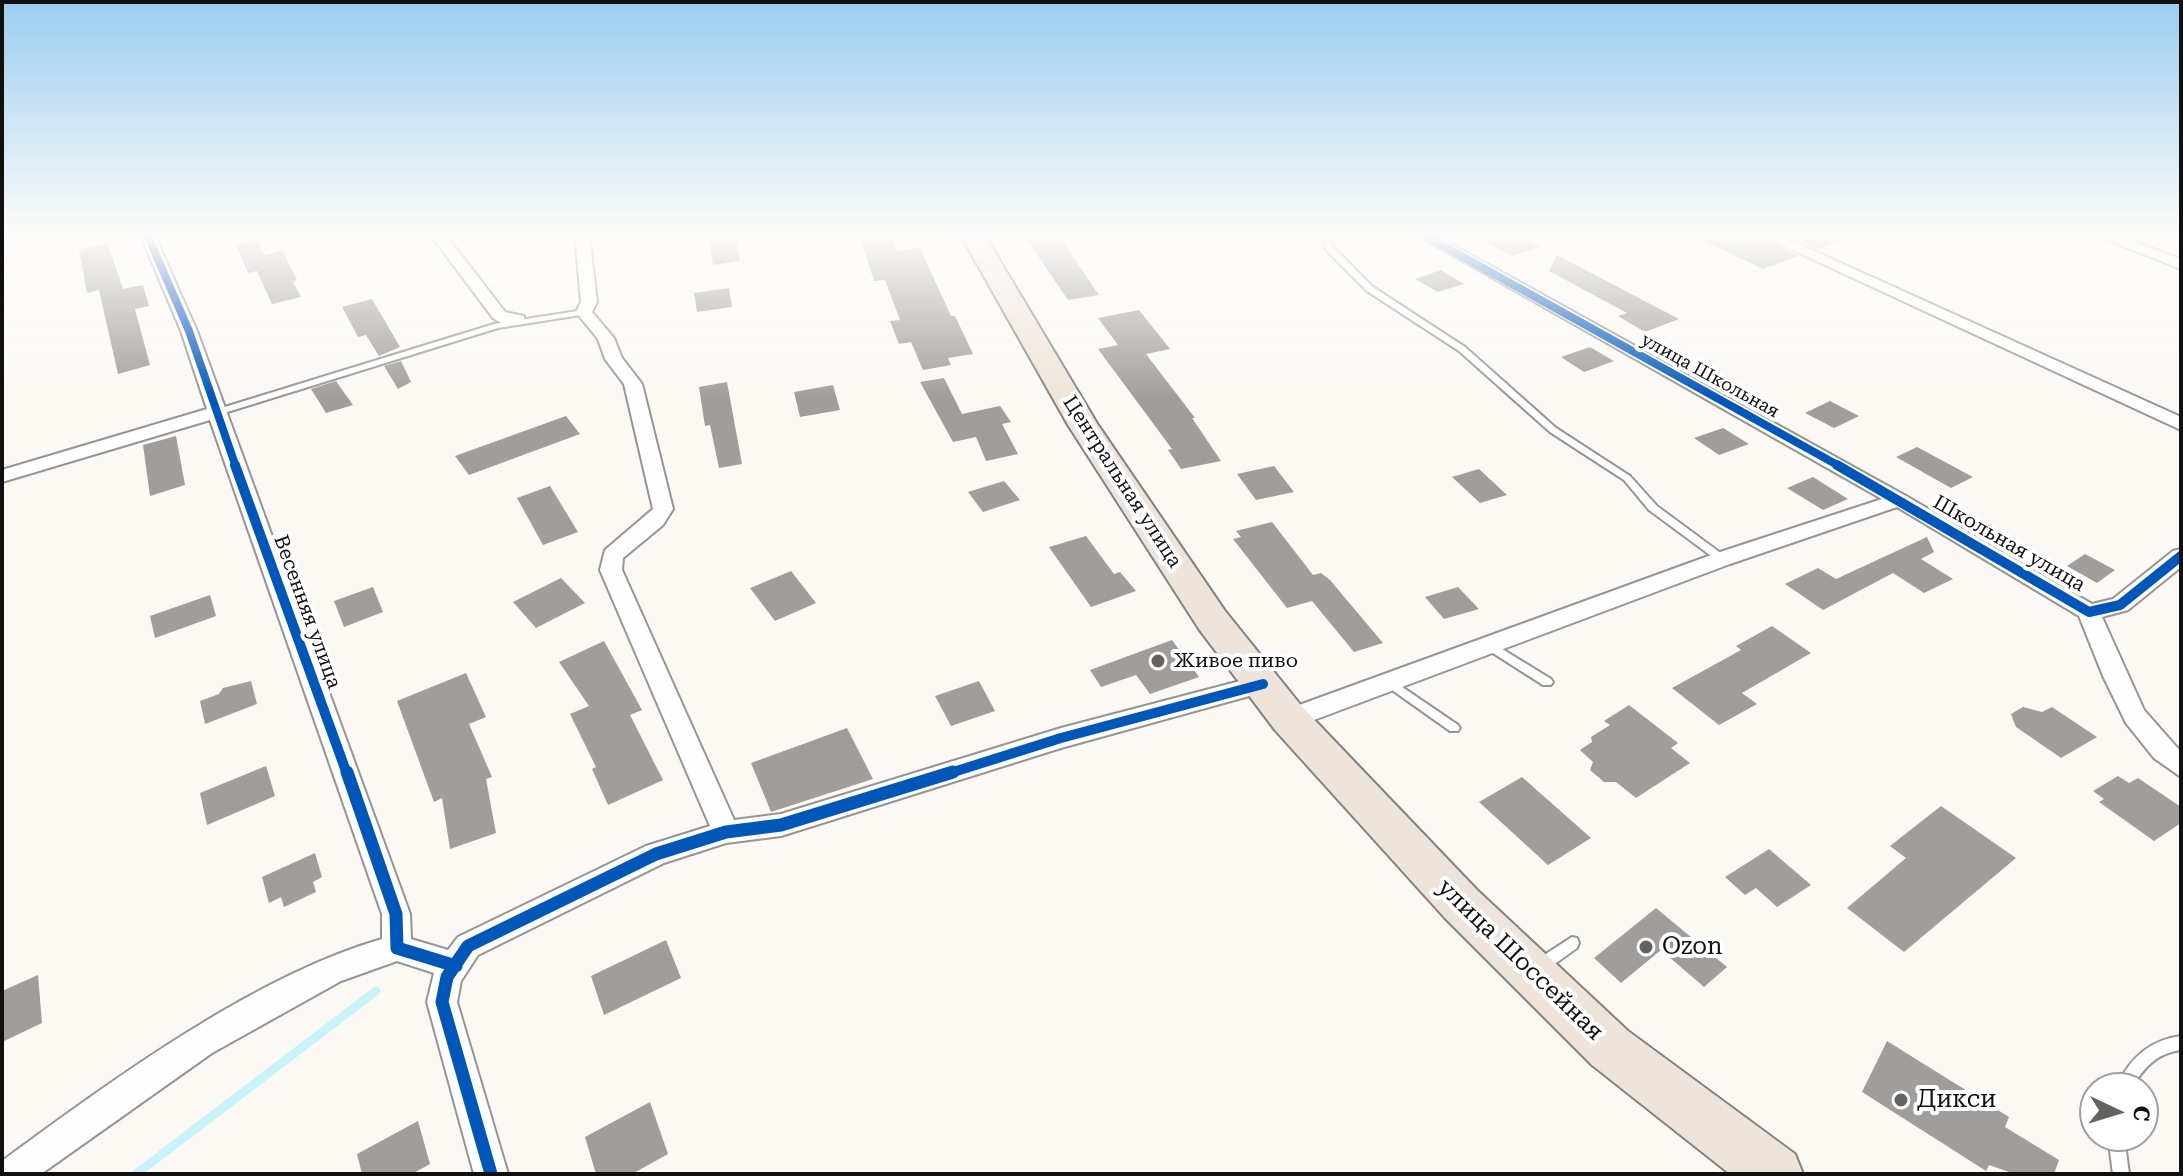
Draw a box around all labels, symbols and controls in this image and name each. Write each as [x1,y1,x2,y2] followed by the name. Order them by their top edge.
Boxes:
[1637,329,1783,423] street label: улица Школьная
[1057,391,1187,573] street label: Центральная улица
[1929,491,2089,597] street label: Школьная улица
[268,532,346,692] street label: Весенняя улица
[1174,649,1298,673] place label: Живое пиво
[1149,652,1167,670] marker: Живое пиво
[1431,873,1609,1047] street label: улица Шоссейная
[1662,933,1723,961] place label: Ozon
[1637,938,1655,956] marker: Ozon
[2079,1072,2159,1152] north arrow
[1917,1086,1996,1114] place label: Дикси
[1892,1091,1910,1109] marker: Дикси
[2128,1105,2154,1122] text: С

